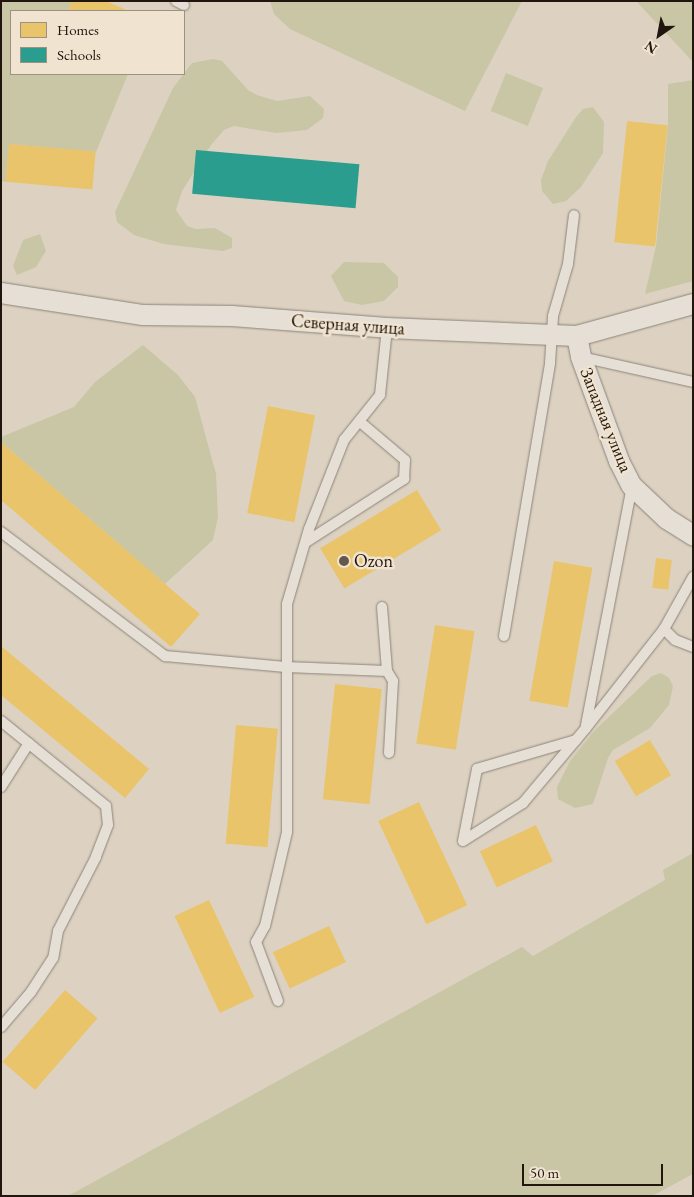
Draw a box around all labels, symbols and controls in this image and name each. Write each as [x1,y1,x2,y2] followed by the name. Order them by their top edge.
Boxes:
[10,10,185,75] legend
[634,10,684,60] north arrow
[57,20,99,39] text: Homes
[641,37,660,58] text: N
[57,45,101,64] text: Schools
[290,310,406,340] street label: Северная улица
[575,364,637,476] street label: Западная улица
[354,550,393,572] place label: Ozon
[338,555,350,567] marker: Ozon
[524,1154,665,1186] scale bar
[530,1163,559,1182] text: 50 m

